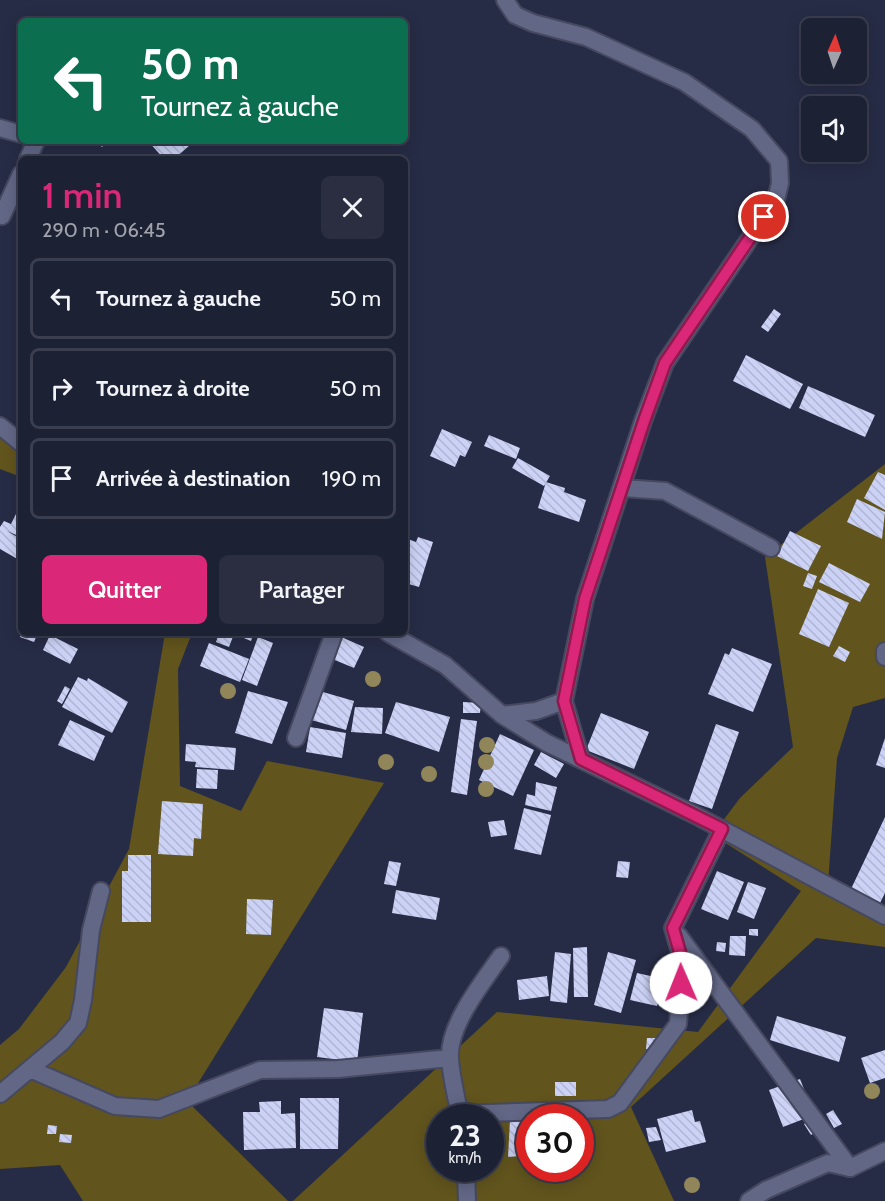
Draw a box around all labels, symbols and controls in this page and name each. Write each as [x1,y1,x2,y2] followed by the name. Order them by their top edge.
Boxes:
[801,18,867,84] north arrow
[801,18,867,162] map controls
[141,38,239,90] text: 50 m
[42,42,120,120] icon: left
[141,90,339,123] text: Tournez à gauche
[801,96,867,162] button: sound
[42,173,122,217] text: 1 min
[321,176,384,239] button: close
[738,191,789,242] pin
[747,200,780,233] icon: arrive
[42,218,165,242] text: 290 m · 06:45
[45,282,78,315] icon: left
[96,285,261,312] text: Tournez à gauche
[329,285,381,312] text: 50 m
[45,372,78,405] icon: right
[96,375,250,402] text: Tournez à droite
[329,375,381,402] text: 50 m
[45,462,78,495] icon: arrive
[96,465,290,492] text: Arrivée à destination
[322,465,381,492] text: 190 m
[42,555,207,624] button: Quitter
[219,555,384,624] button: Partager
[649,951,713,1015] position arrow
[516,1104,594,1182] speed limit sign: 30
[449,1117,481,1154] text: 23
[449,1149,481,1167] text: km/h

